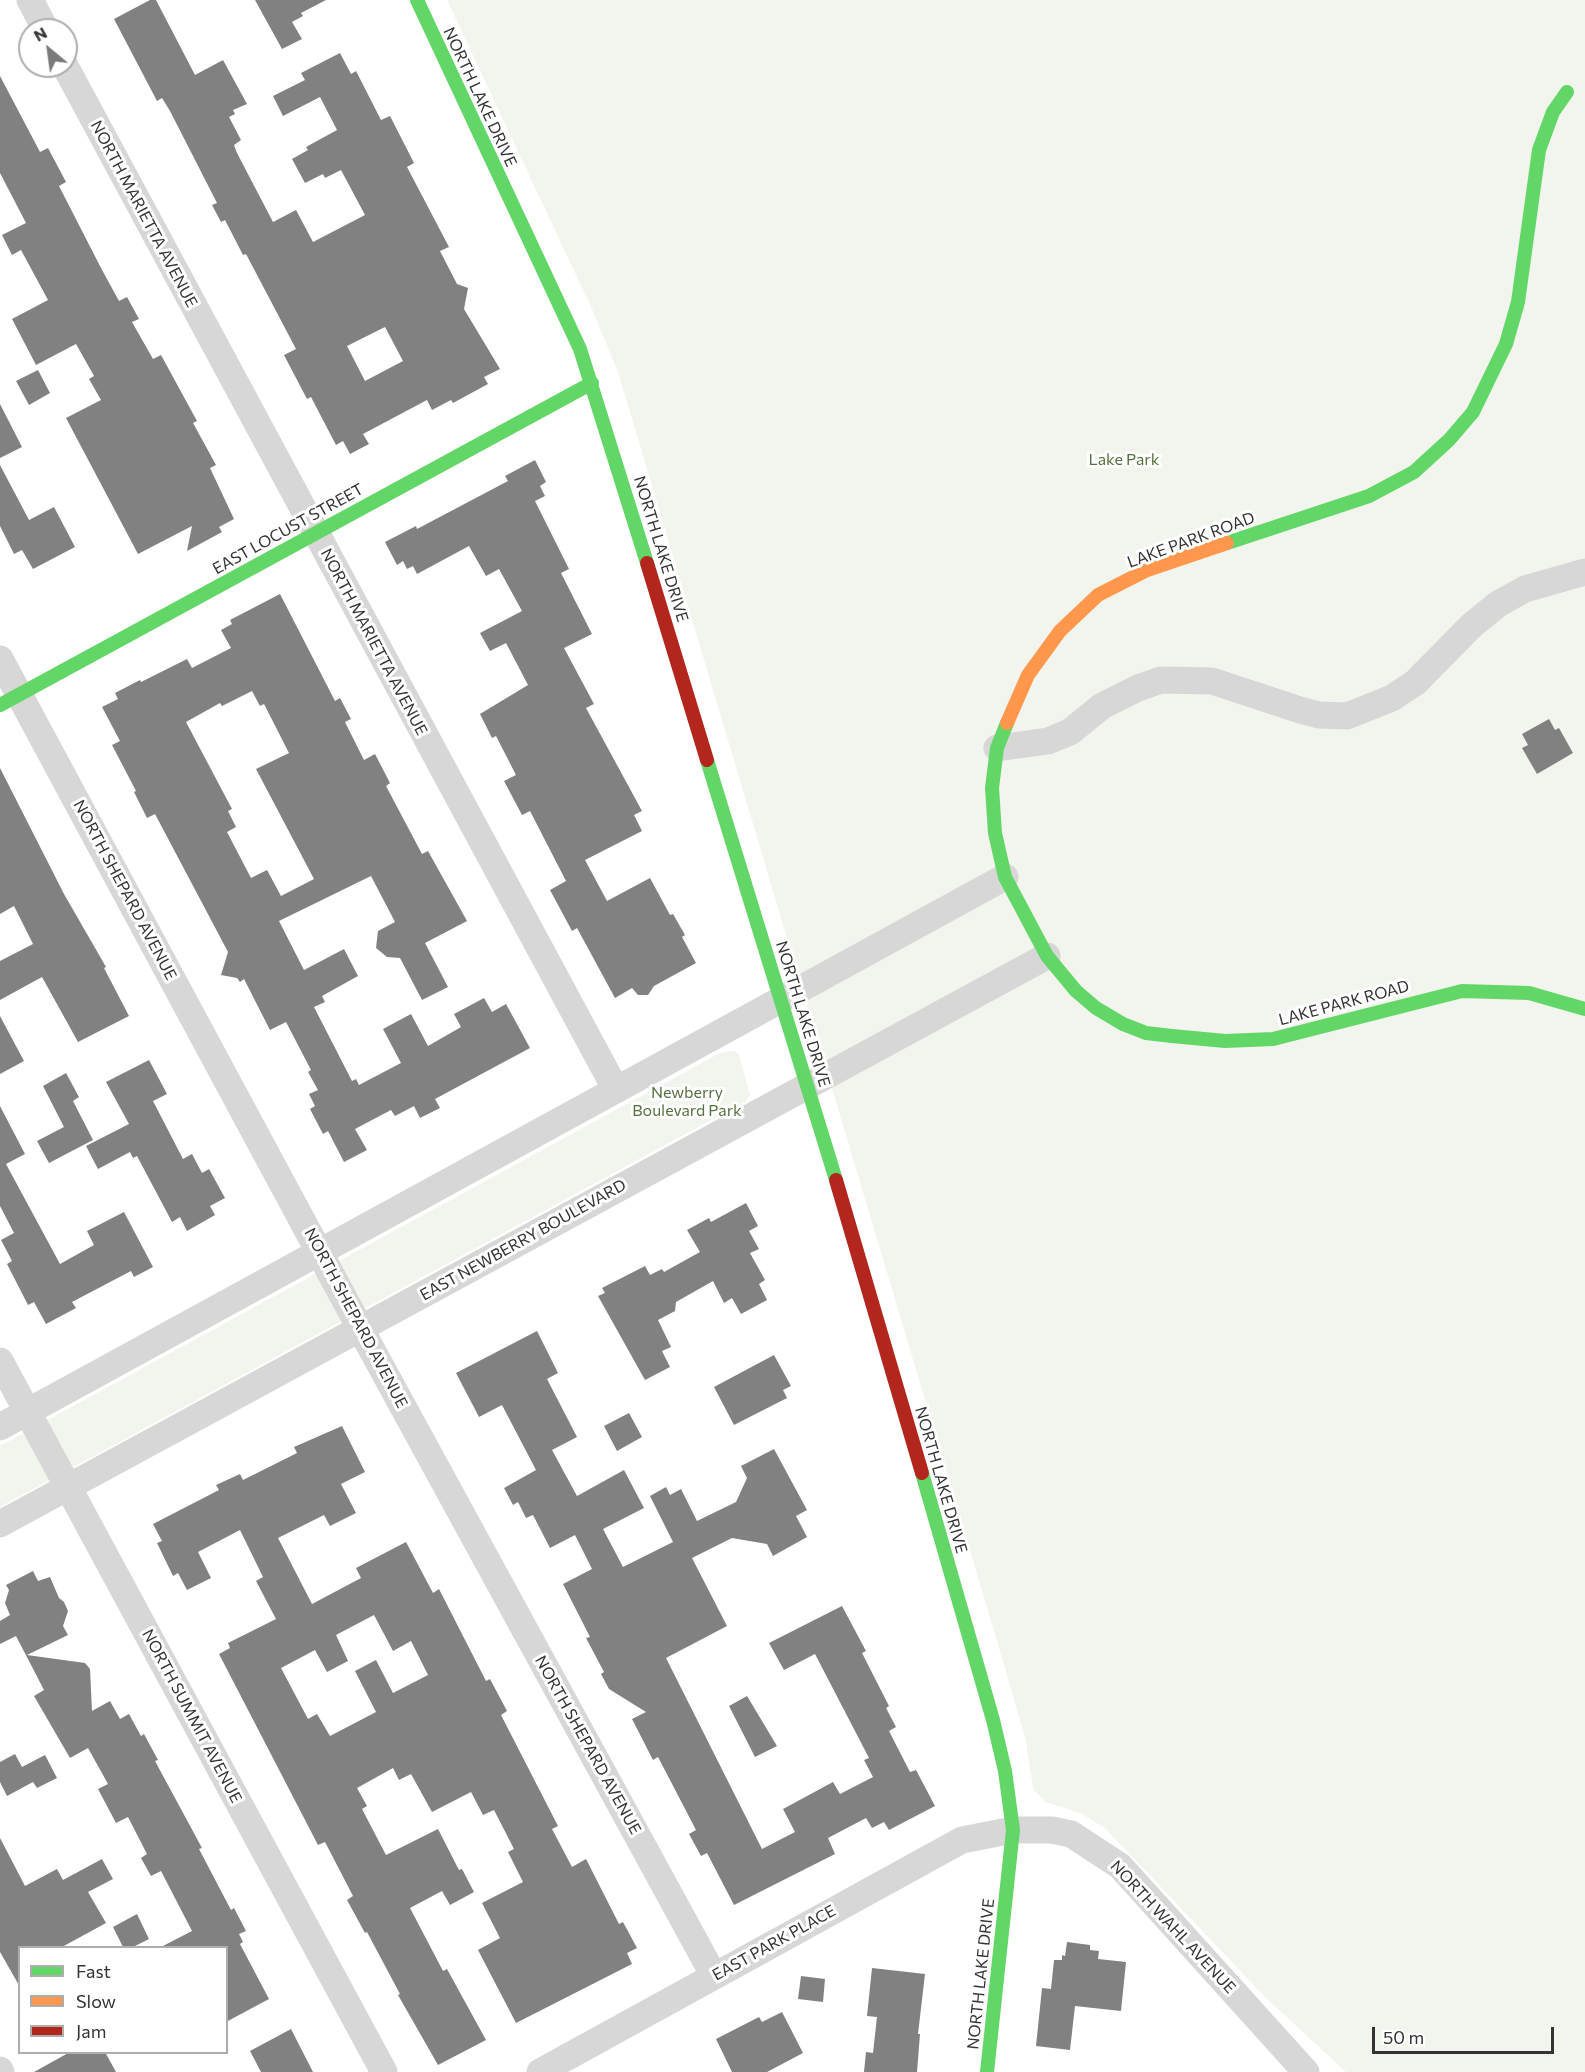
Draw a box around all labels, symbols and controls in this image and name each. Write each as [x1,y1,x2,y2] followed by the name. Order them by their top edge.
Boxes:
[18,18,78,78] north arrow
[30,22,50,45] text: N
[439,24,521,170] street label: NORTH LAKE DRIVE
[87,117,201,311] street label: NORTH MARIETTA AVENUE
[1089,450,1159,470] park label: Lake Park
[630,474,692,624] street label: NORTH LAKE DRIVE
[209,480,367,578] street label: EAST LOCUST STREET
[1125,508,1257,572] street label: LAKE PARK ROAD
[317,545,431,739] street label: NORTH MARIETTA AVENUE
[69,797,181,983] street label: NORTH SHEPARD AVENUE
[772,939,834,1089] street label: NORTH LAKE DRIVE
[1277,976,1411,1030] street label: LAKE PARK ROAD
[632,1083,742,1121] park label: Newberry Boulevard Park
[417,1175,629,1305] street label: EAST NEWBERRY BOULEVARD
[300,1225,412,1411] street label: NORTH SHEPARD AVENUE
[911,1404,971,1556] street label: NORTH LAKE DRIVE
[138,1626,246,1806] street label: NORTH SUMMIT AVENUE
[531,1652,645,1838] street label: NORTH SHEPARD AVENUE
[1106,1857,1240,1997] street label: NORTH WAHL AVENUE
[964,1898,998,2050] street label: NORTH LAKE DRIVE
[709,1901,839,1985] street label: EAST PARK PLACE
[18,1946,228,2054] legend
[76,1960,111,1982] text: Fast
[76,1990,116,2012] text: Slow
[1375,2015,1556,2053] scale bar
[76,2020,106,2042] text: Jam
[1383,2026,1424,2048] text: 50 m

